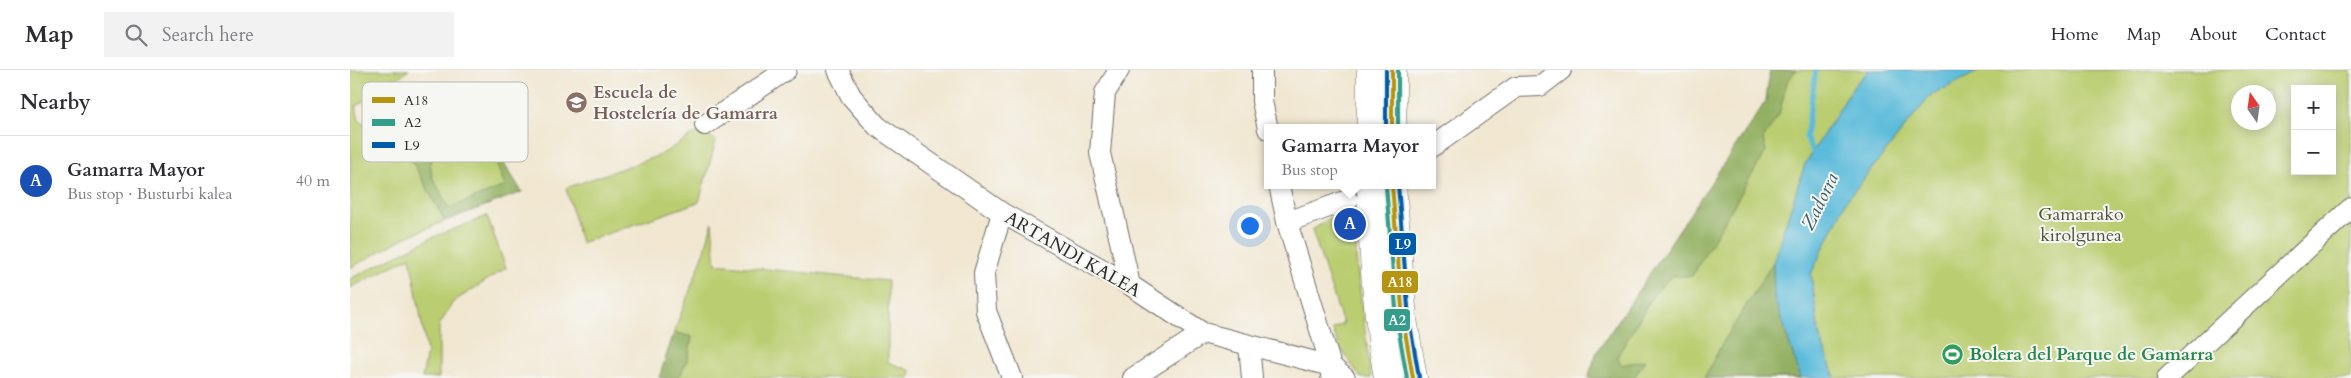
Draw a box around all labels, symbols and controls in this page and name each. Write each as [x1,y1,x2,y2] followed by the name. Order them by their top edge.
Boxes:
[104,12,454,57] search box
[25,18,74,51] text: Map
[122,21,150,49] icon: search
[162,22,254,48] text: Search here
[2051,22,2099,47] text: Home
[2127,22,2161,47] text: Map
[2189,22,2237,47] text: About
[2265,22,2326,47] text: Contact
[593,80,778,126] place label: Escuela de Hostelería de Gamarra
[362,82,528,162] legend
[2231,85,2276,130] north arrow
[2291,85,2336,175] map controls
[2291,85,2336,130] button: +
[20,88,91,117] text: Nearby
[565,90,589,114] school or university icon: Escuela de Hostelería de Gamarra
[404,91,428,110] text: A18
[404,113,421,132] text: A2
[1264,124,1436,189] popup
[2291,130,2336,175] button: −
[1281,133,1419,159] text: Gamarra Mayor
[404,136,420,155] text: L9
[67,157,205,183] text: Gamarra Mayor
[1281,159,1338,181] text: Bus stop
[1795,168,1845,234] water label: Zadorra
[30,170,42,192] text: A
[296,170,330,192] text: 40 m
[67,183,232,205] text: Bus stop · Busturbi kalea
[2038,202,2124,248] park label: Gamarrako kirolgunea
[1000,205,1146,304] street label: ARTANDI KALEA
[1334,205,1366,243] pin: A
[1237,213,1263,239] your location
[1388,232,1417,256] line badge: L9
[1395,235,1411,254] text: L9
[1381,270,1419,294] line badge: A18
[1388,273,1412,292] text: A18
[1383,308,1411,332] line badge: A2
[1388,311,1406,330] text: A2
[1941,342,1965,366] sports icon: Bolera del Parque de Gamarra
[1969,342,2213,367] place label: Bolera del Parque de Gamarra

